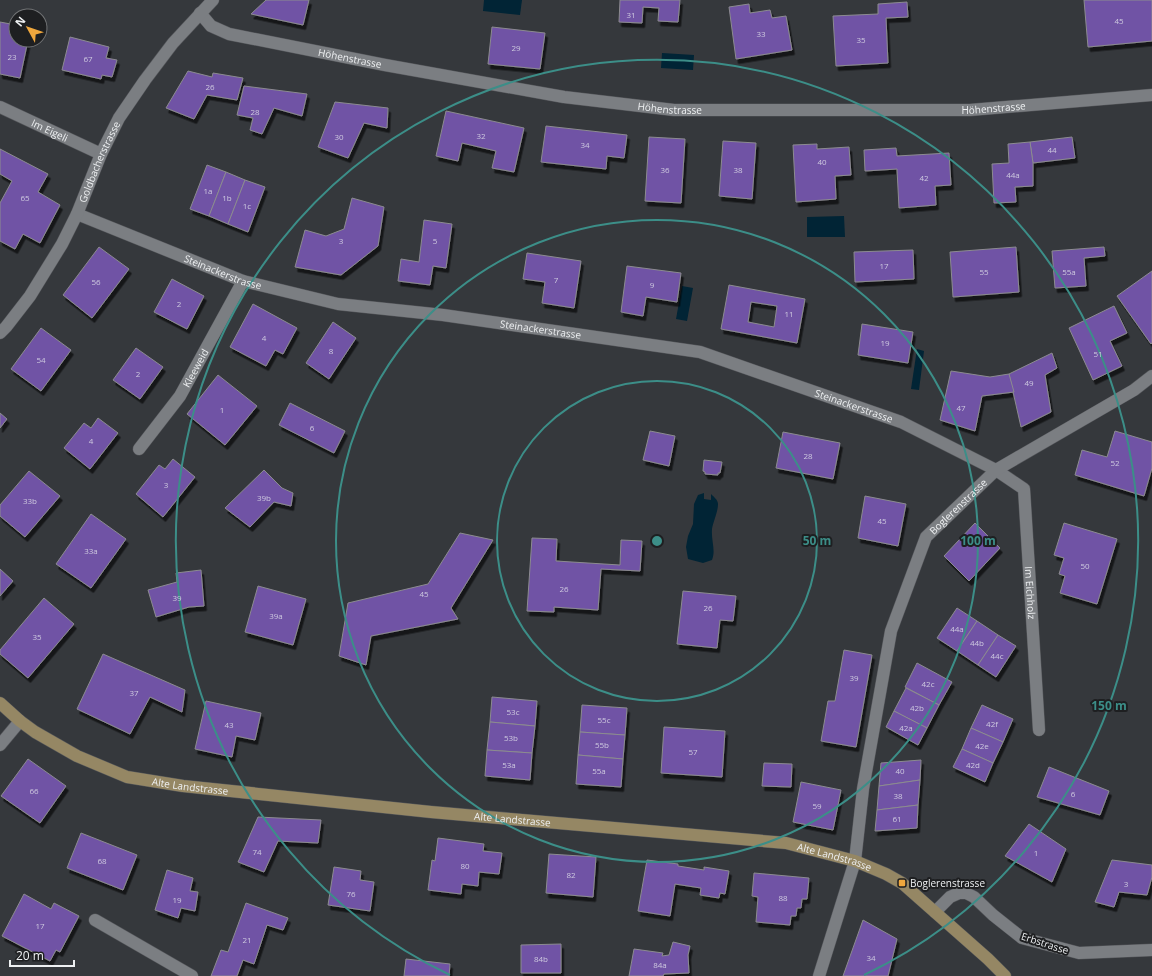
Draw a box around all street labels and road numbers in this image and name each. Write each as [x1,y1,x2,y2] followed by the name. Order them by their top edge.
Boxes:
[317,45,383,71] street label: Höhenstrasse
[961,98,1027,117] street label: Höhenstrasse
[637,99,702,117] street label: Höhenstrasse
[29,116,70,145] street label: Im Eigeli
[75,118,123,205] street label: Goldbacherstrasse
[182,251,263,292] street label: Steinackerstrasse
[499,316,583,342] street label: Steinackerstrasse
[179,346,212,390] street label: Kleeweid
[813,386,895,426] street label: Steinackerstrasse
[926,475,990,537] street label: Boglerenstrasse
[1022,566,1039,620] street label: Im Eichholz
[151,774,229,798] street label: Alte Landstrasse
[474,809,552,829] street label: Alte Landstrasse
[796,839,874,874] street label: Alte Landstrasse
[1020,929,1071,957] street label: Erbstrasse

